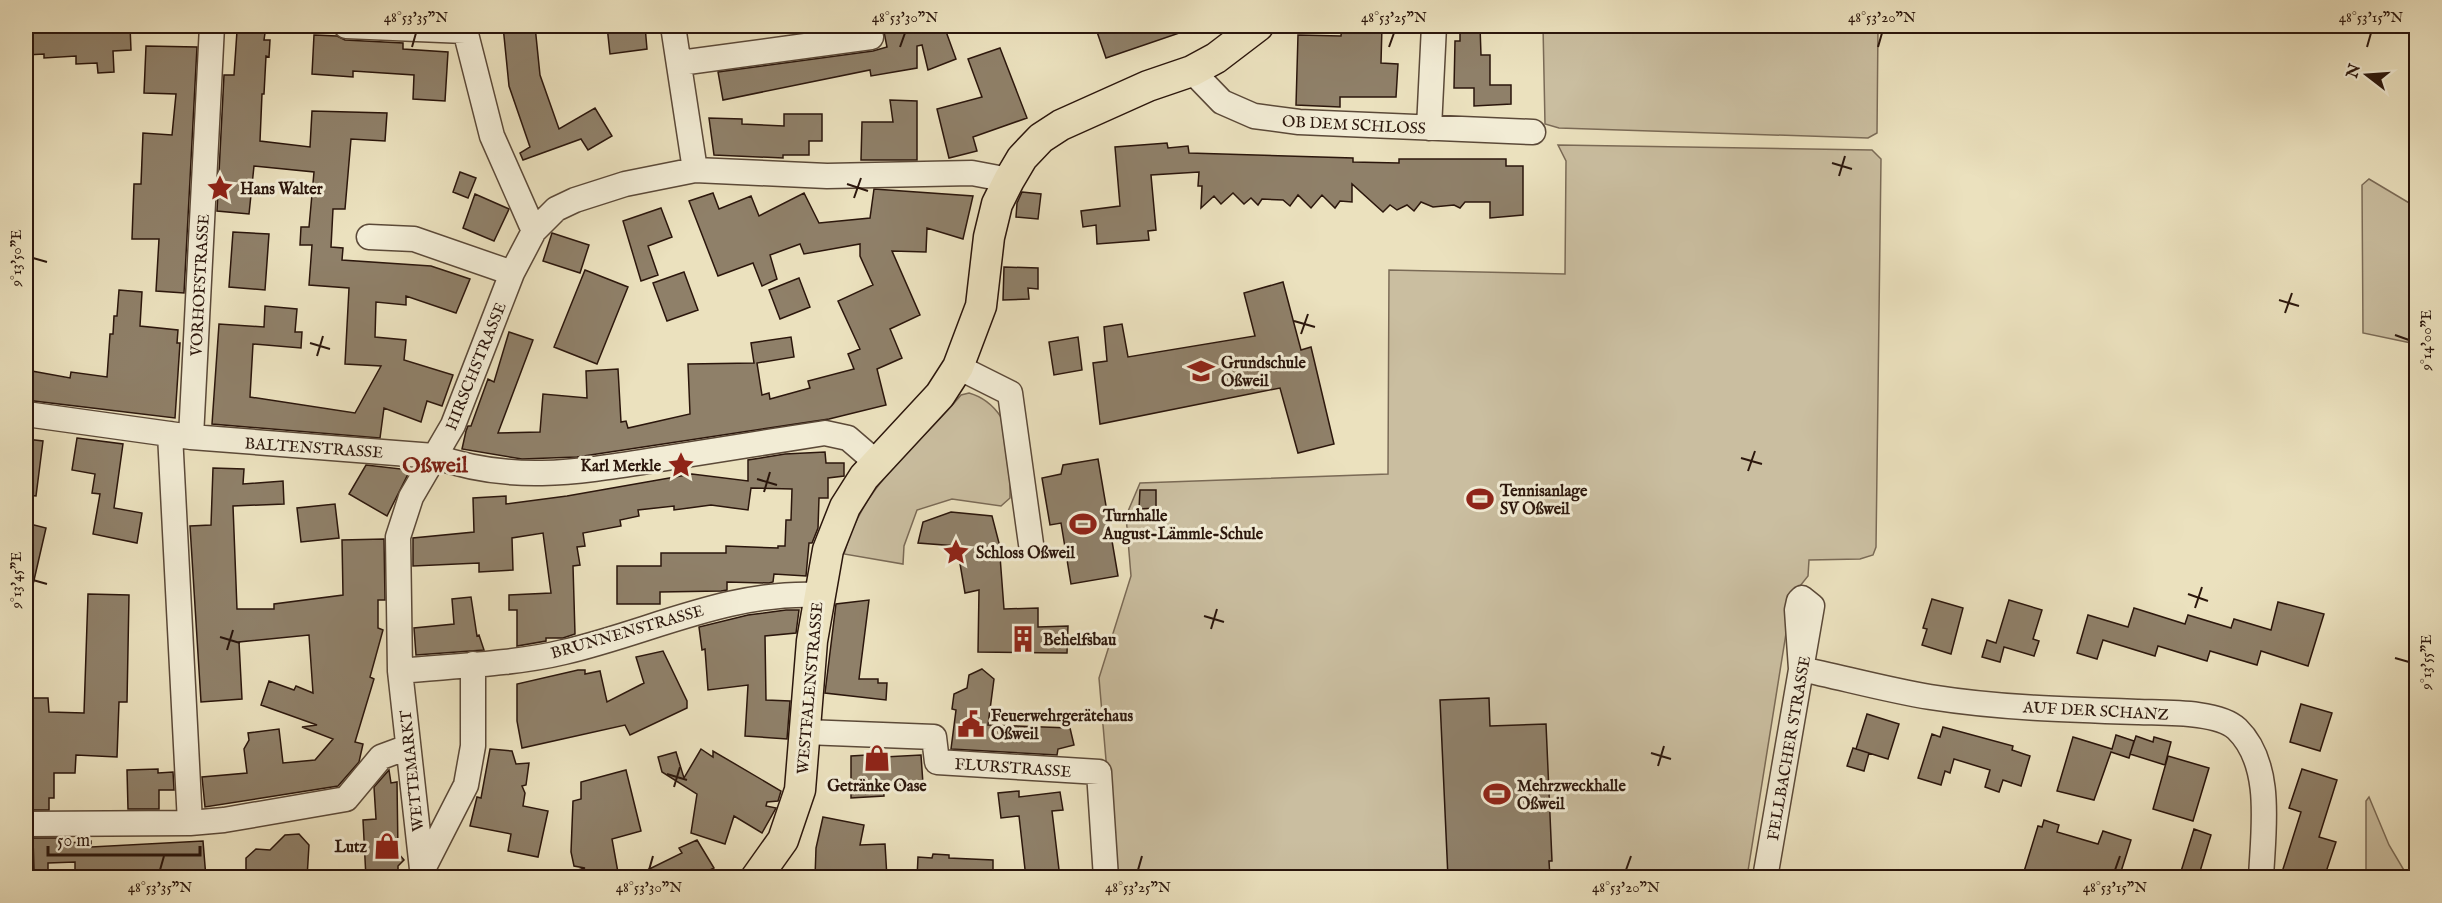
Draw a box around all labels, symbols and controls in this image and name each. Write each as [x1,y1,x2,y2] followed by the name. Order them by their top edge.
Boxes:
[384,8,448,27] text: 48°53'35"N
[872,8,938,27] text: 48°53'30"N
[1361,8,1427,27] text: 48°53'25"N
[1848,8,1916,27] text: 48°53'20"N
[2339,8,2403,27] text: 48°53'15"N
[2337,45,2397,105] north arrow
[2343,62,2366,82] text: N
[1282,112,1426,140] street label: OB DEM SCHLOSS
[205,173,235,203] place icon: Hans Walter
[240,180,323,200] place label: Hans Walter
[187,213,215,358] street label: VORHOFSTRASSE
[7,229,26,288] text: 9°13'50"E
[442,300,512,434] street label: HIRSCHSTRASSE
[2417,310,2436,371] text: 9°14'00"E
[1221,354,1306,392] place label: Grundschule Oßweil
[1186,356,1216,386] school or university icon: Grundschule Oßweil
[244,434,384,464] street label: BALTENSTRASSE
[666,450,696,480] place icon: Karl Merkle
[402,452,469,480] district label: Oßweil
[580,457,662,477] place label: Karl Merkle
[1499,482,1588,520] place label: Tennisanlage SV Oßweil
[1465,484,1495,514] sports icon: Tennisanlage SV Oßweil
[1102,507,1264,545] place label: Turnhalle August-Lämmle-Schule
[1068,509,1098,539] sports icon: Turnhalle August-Lämmle-Schule
[941,537,971,567] place icon: Schloss Oßweil
[976,544,1075,564] place label: Schloss Oßweil
[7,551,26,610] text: 9°13'45"E
[549,601,706,664] street label: BRUNNENSTRASSE
[793,601,828,775] street label: WESTFALENSTRASSE
[1008,624,1038,654] building icon: Behelfsbau
[1043,631,1117,651] place label: Behelfsbau
[2417,634,2436,691] text: 9°13'55"E
[1764,654,1816,842] street label: FELLBACHER STRASSE
[2021,698,2169,726] street label: AUF DER SCHANZ
[991,707,1133,745] place label: Feuerwehrgerätehaus Oßweil
[397,709,429,833] street label: WETTEMARKT
[956,709,986,739] public building icon: Feuerwehrgerätehaus Oßweil
[862,743,892,773] shop icon: Getränke Oase
[954,755,1072,783] street label: FLURSTRASSE
[827,777,927,797] place label: Getränke Oase
[1517,777,1626,815] place label: Mehrzweckhalle Oßweil
[1482,779,1512,809] sports icon: Mehrzweckhalle Oßweil
[48,819,200,857] scale bar
[57,830,90,853] text: 50 m
[372,831,402,861] shop icon: Lutz
[334,838,368,858] place label: Lutz
[128,878,192,897] text: 48°53'35"N
[616,878,682,897] text: 48°53'30"N
[1105,878,1171,897] text: 48°53'25"N
[1592,878,1660,897] text: 48°53'20"N
[2083,878,2147,897] text: 48°53'15"N

